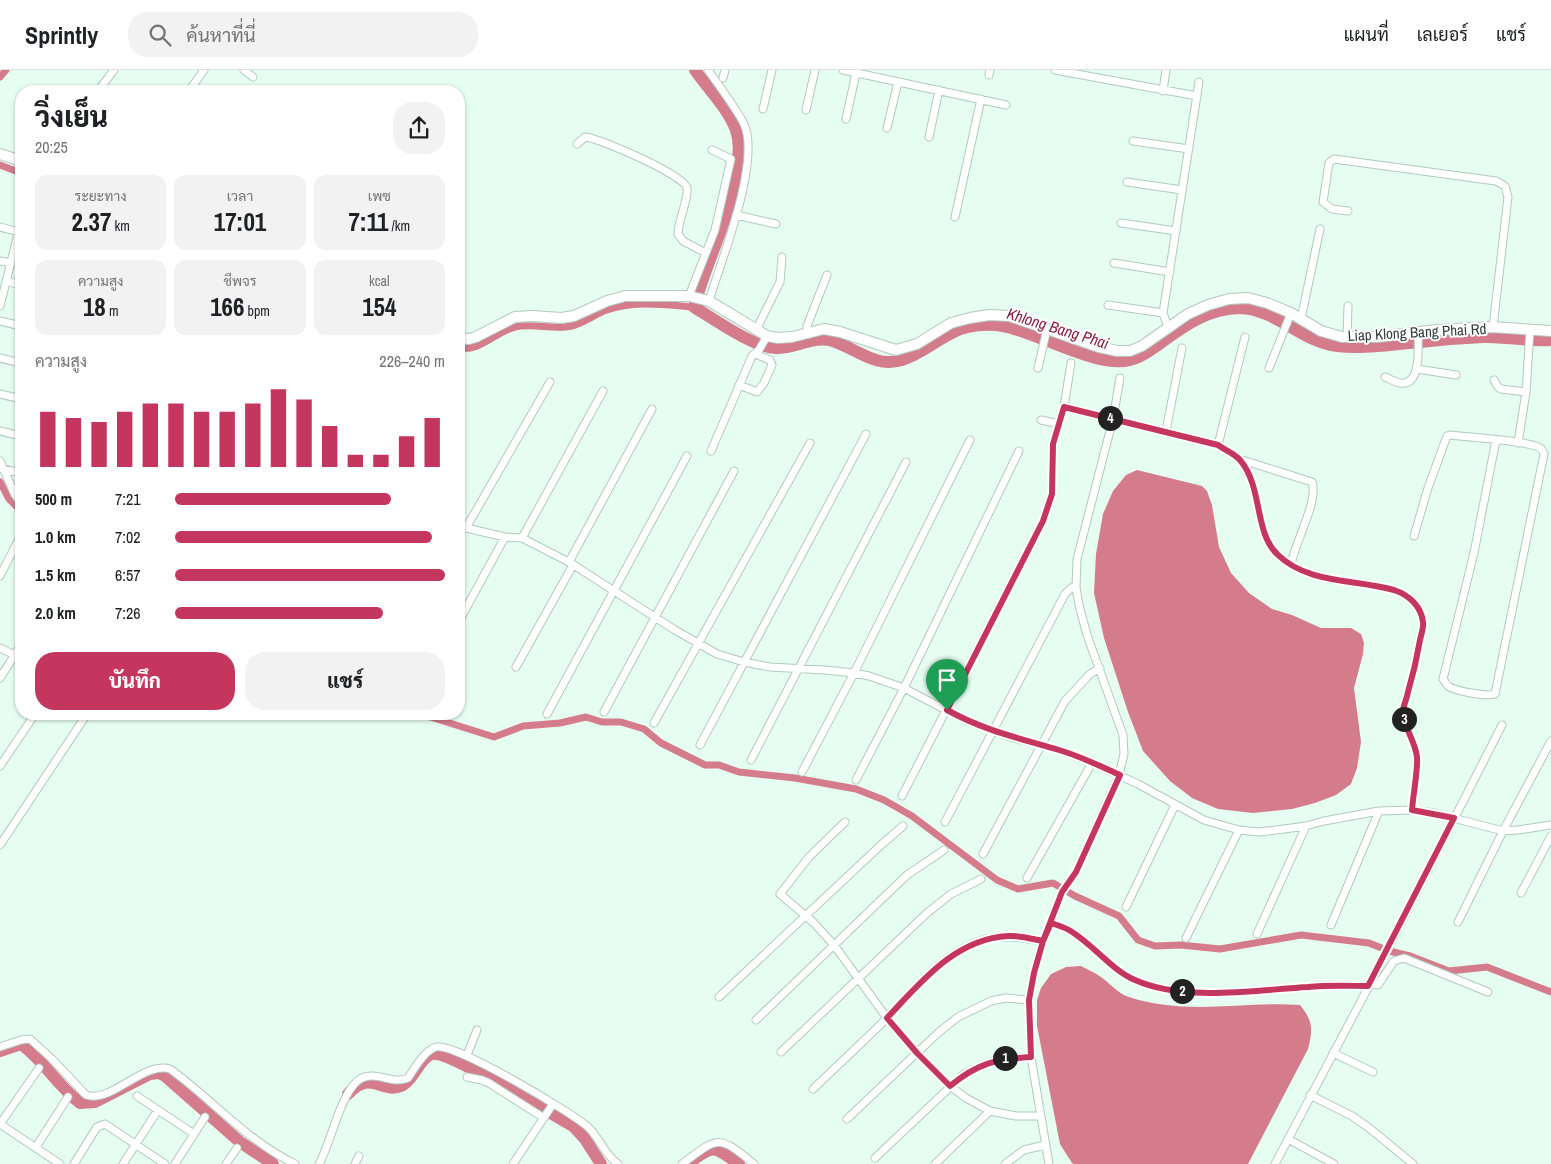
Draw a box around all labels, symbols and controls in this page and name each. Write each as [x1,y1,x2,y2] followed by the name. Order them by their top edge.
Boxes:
[128,12,478,57] search box
[25,19,98,51] text: Sprintly
[146,21,174,49] icon: search
[186,22,256,48] text: ค้นหาที่นี่
[1344,22,1389,47] text: แผนที่
[1417,22,1468,47] text: เลเยอร์
[1496,22,1526,47] text: แชร์
[35,98,108,136] text: วิ่งเย็น
[393,102,445,154] button: share
[35,136,68,158] text: 20:25
[75,187,127,205] text: ระยะทาง
[227,187,253,205] text: เวลา
[368,187,391,205] text: เพซ
[71,205,111,239] text: 2.37
[214,205,266,239] text: 17:01
[349,205,388,239] text: 7:11
[111,217,130,235] text: km
[388,217,410,235] text: /km
[78,272,123,290] text: ความสูง
[223,272,257,290] text: ชีพจร
[369,272,390,290] text: kcal
[83,290,106,324] text: 18
[210,290,244,324] text: 166
[362,290,396,324] text: 154
[106,302,118,320] text: m
[244,302,270,320] text: bpm
[1004,302,1112,354] water label: Khlong Bang Phai
[1347,318,1487,346] street label: Liap Klong Bang Phai Rd
[35,350,87,372] text: ความสูง
[379,350,445,372] text: 226–240 m
[1098,406,1122,430] pin: 4
[1107,409,1114,427] text: 4
[35,488,72,510] text: 500 m
[115,488,141,510] text: 7:21
[35,526,76,548] text: 1.0 km
[115,526,141,548] text: 7:02
[35,564,76,586] text: 1.5 km
[115,564,141,586] text: 6:57
[35,602,76,624] text: 2.0 km
[115,602,141,624] text: 7:26
[35,652,235,710] button: บันทึก
[245,652,445,710] button: แชร์
[926,659,968,710] pin
[933,666,961,694] icon: arrive
[1392,706,1416,732] pin: 3
[1401,710,1408,728] text: 3
[1170,978,1194,1004] pin: 2
[1179,982,1186,1000] text: 2
[992,1046,1018,1070] pin: 1
[1002,1049,1009,1067] text: 1

